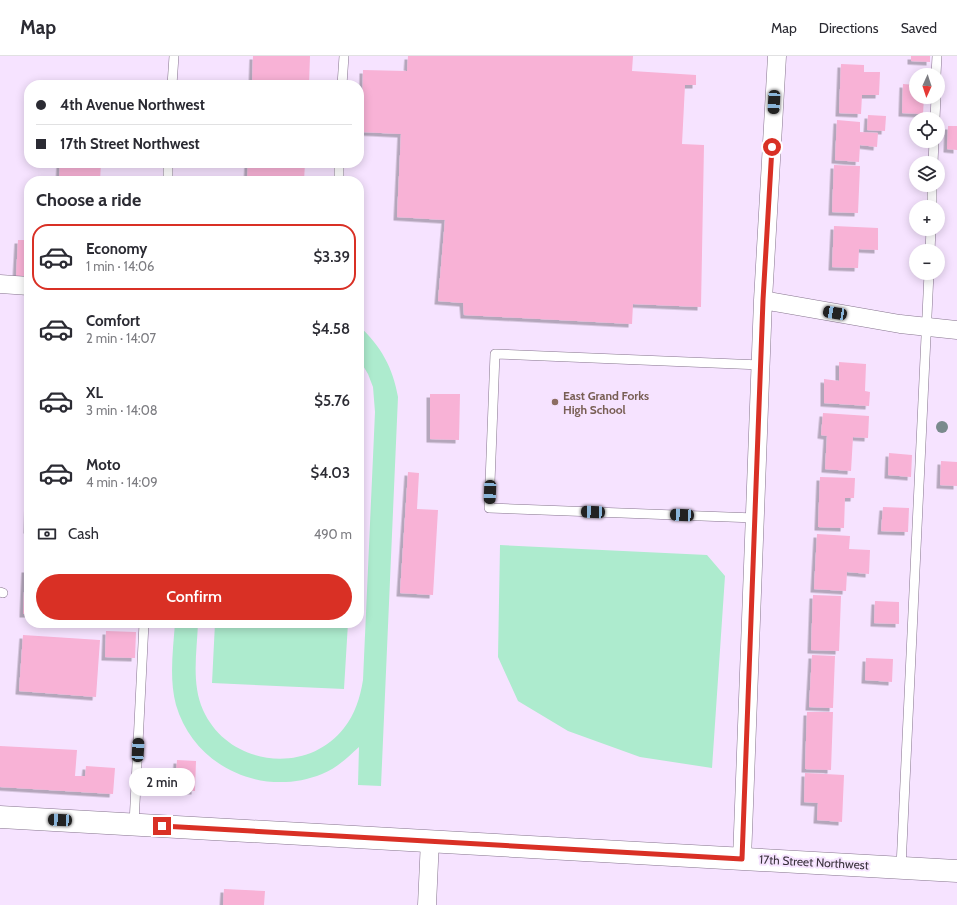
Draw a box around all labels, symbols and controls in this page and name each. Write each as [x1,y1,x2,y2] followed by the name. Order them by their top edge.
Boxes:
[20,16,56,39] text: Map
[771,19,797,37] text: Map
[819,19,879,37] text: Directions
[901,19,937,37] text: Saved
[909,68,945,104] north arrow
[909,68,945,280] map controls
[767,90,781,114] car
[60,96,205,114] text: 4th Avenue Northwest
[909,112,945,148] button: locate
[60,135,200,153] text: 17th Street Northwest
[763,138,781,156] route start
[909,156,945,192] button: layers
[36,189,141,211] text: Choose a ride
[909,200,945,236] button: +
[38,239,74,275] icon: car
[86,240,147,258] text: Economy
[909,244,945,280] button: −
[313,248,350,266] text: $3.39
[86,258,154,274] text: 1 min · 14:06
[822,305,848,321] car
[38,311,74,347] icon: car
[86,312,140,330] text: Comfort
[312,320,350,338] text: $4.58
[86,330,156,346] text: 2 min · 14:07
[38,383,74,419] icon: car
[86,384,103,402] text: XL
[563,388,649,417] place label: East Grand Forks High School
[314,392,350,410] text: $5.76
[550,397,560,407] marker: East Grand Forks High School
[86,402,158,418] text: 3 min · 14:08
[38,455,74,491] icon: car
[86,456,120,474] text: Moto
[311,464,350,482] text: $4.03
[86,474,158,490] text: 4 min · 14:09
[484,480,496,504] car
[581,506,605,518] car
[670,508,694,522] car
[36,523,58,545] icon: cash
[68,525,99,543] text: Cash
[314,526,352,542] text: 490 m
[36,574,352,620] button: Confirm
[131,738,145,762] car
[129,768,195,796] callout: 2 min
[146,774,178,790] text: 2 min
[48,813,72,827] car
[153,817,171,835] route end
[759,852,869,872] street label: 17th Street Northwest

